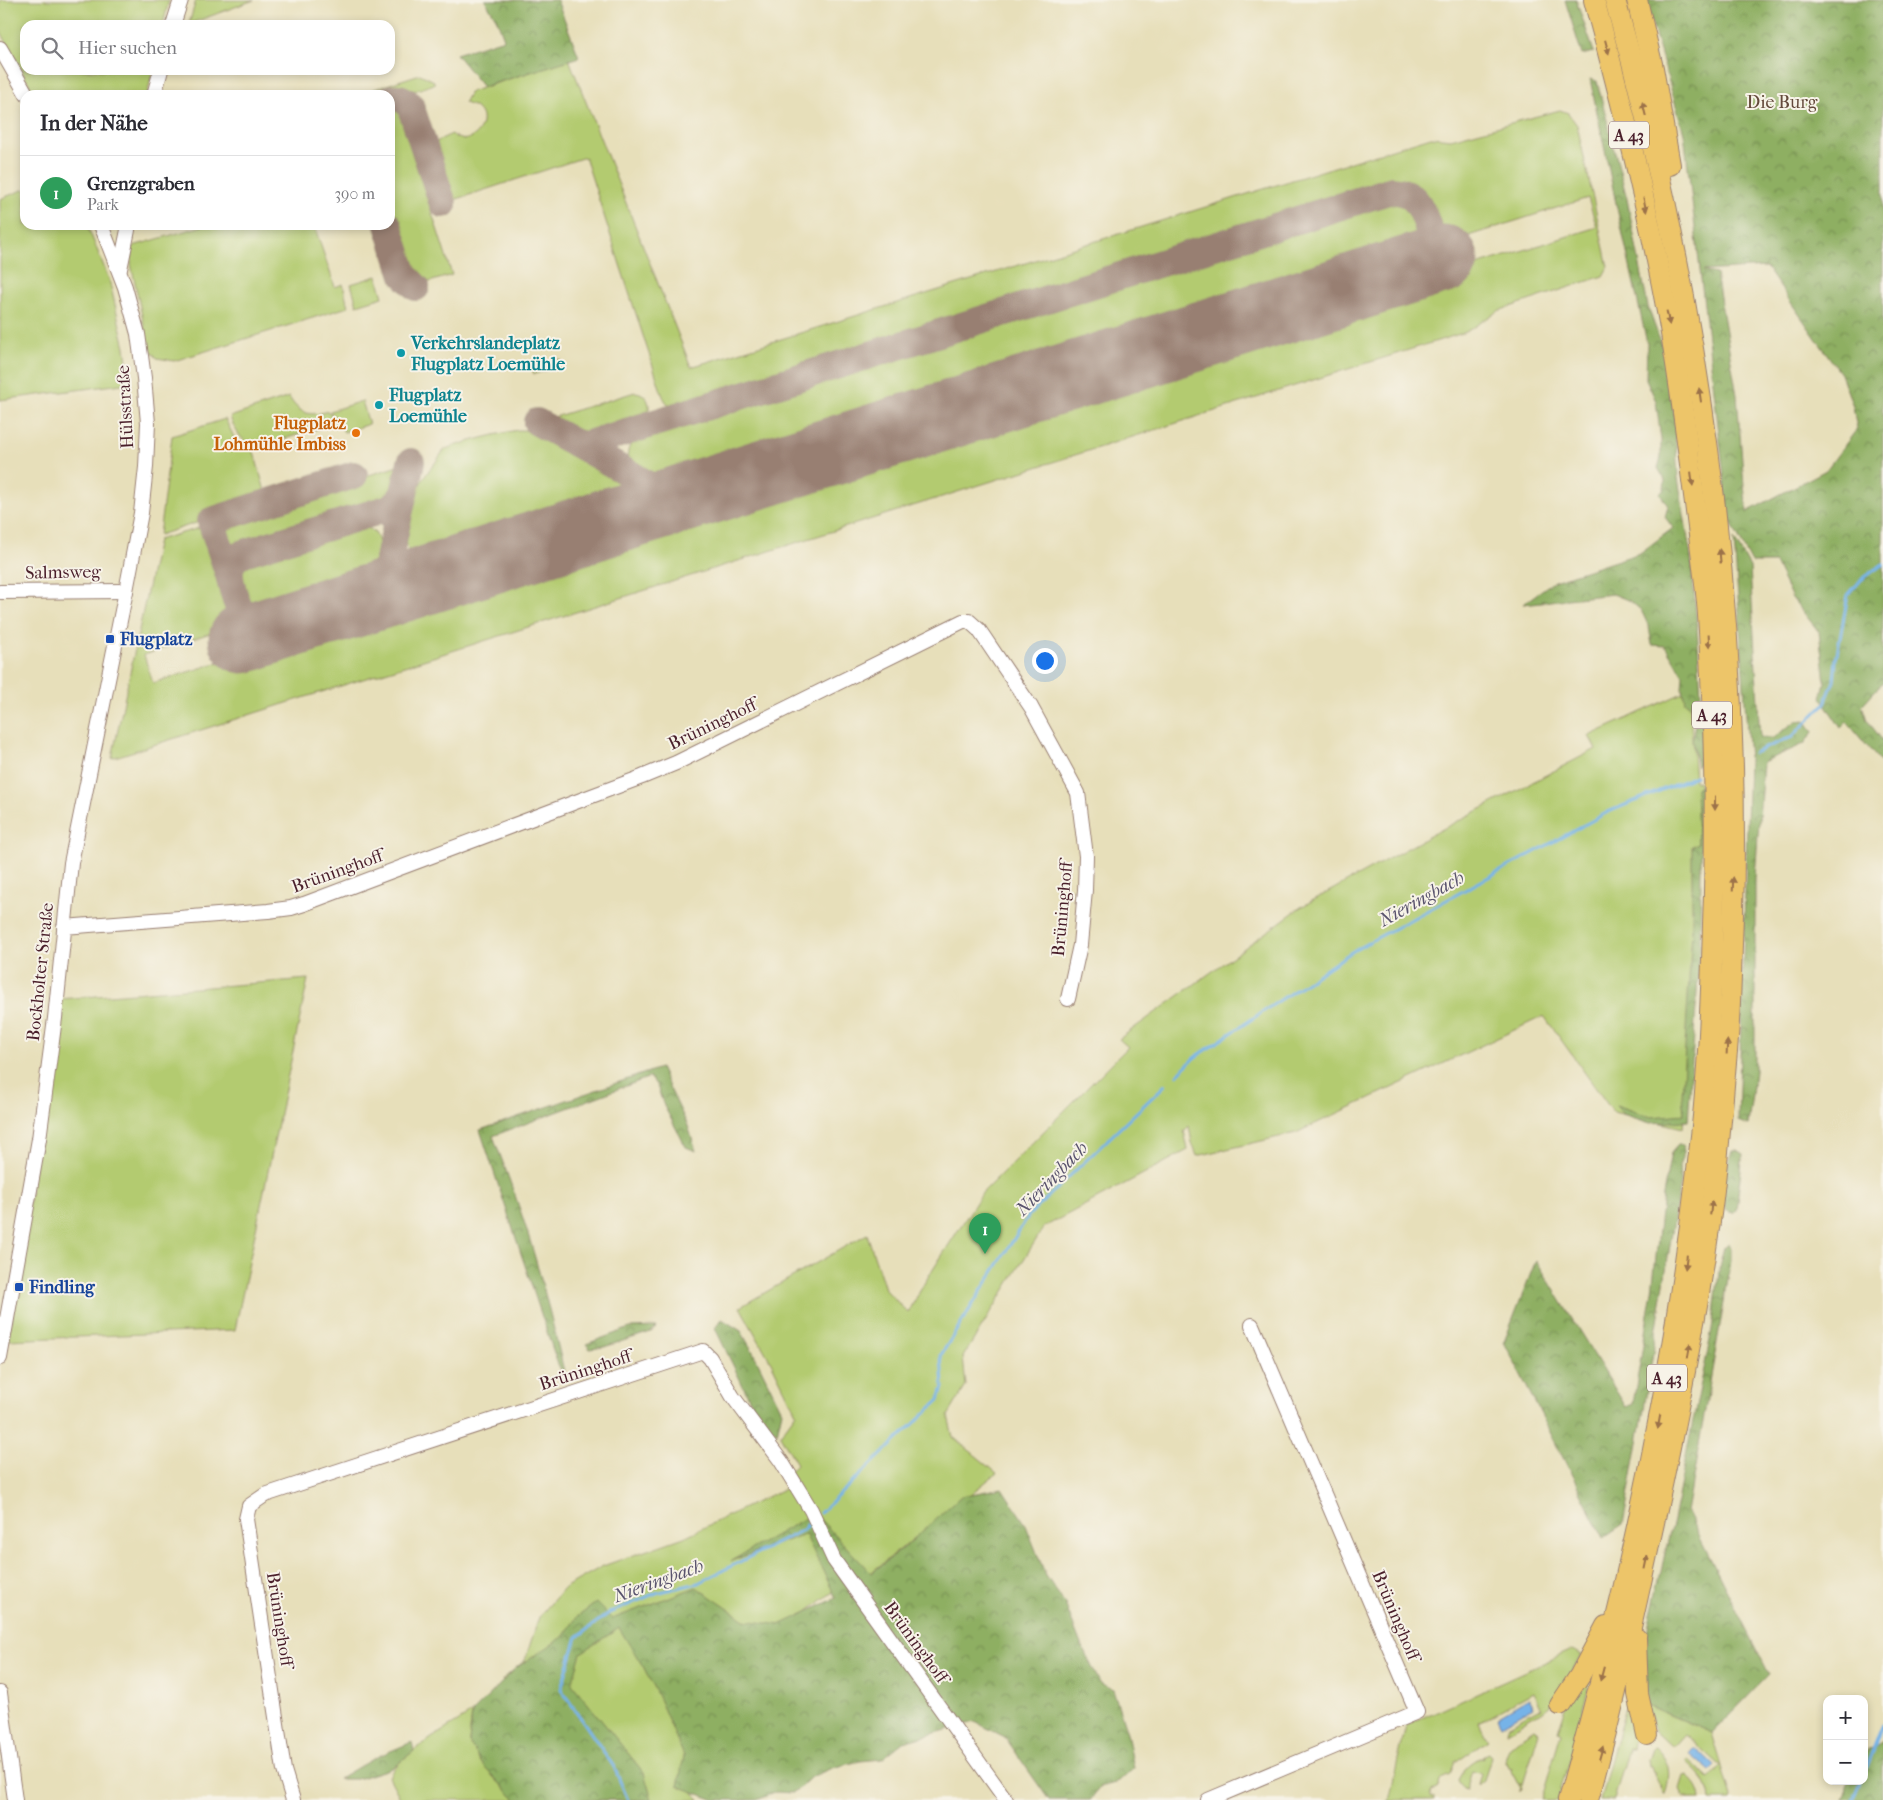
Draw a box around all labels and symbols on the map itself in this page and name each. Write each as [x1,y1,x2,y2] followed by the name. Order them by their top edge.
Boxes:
[1603,39,1611,55] one-way arrow
[1747,92,1818,113] park label: Die Burg
[1640,101,1648,116] one-way arrow
[1609,122,1649,148] road number: A 43
[1641,197,1649,213] one-way arrow
[1665,311,1673,327] one-way arrow
[410,333,565,375] place label: Verkehrslandeplatz Flugplatz Loemühle
[395,347,407,359] marker: Verkehrslandeplatz Flugplatz Loemühle
[113,365,138,449] street label: Hülsstraße
[388,385,467,427] place label: Flugplatz Loemühle
[1696,387,1704,403] one-way arrow
[373,399,385,411] marker: Flugplatz Loemühle
[213,413,346,455] place label: Flugplatz Lohmühle Imbiss
[350,427,362,439] marker: Flugplatz Lohmühle Imbiss
[1688,471,1696,487] one-way arrow
[1716,548,1724,564] one-way arrow
[25,561,101,584] street label: Salmsweg
[119,629,192,650] place label: Flugplatz
[104,633,116,645] marker: Flugplatz
[1705,633,1713,649] one-way arrow
[1032,648,1058,674] your location
[665,692,764,755] street label: Brüninghoff
[1692,702,1732,728] road number: A 43
[1711,795,1719,811] one-way arrow
[289,844,390,898] street label: Brüninghoff
[1048,856,1077,957] street label: Brüninghoff
[1374,866,1468,932] water label: Nieringbach
[1730,876,1738,892] one-way arrow
[23,902,58,1042] street label: Bockholter Straße
[1724,1038,1732,1054] one-way arrow
[1010,1137,1092,1221] water label: Nieringbach
[1707,1200,1715,1216] one-way arrow
[969,1213,1001,1254] pin: 1
[1682,1255,1690,1271] one-way arrow
[28,1277,96,1298] place label: Findling
[13,1281,25,1293] marker: Findling
[1686,1343,1694,1359] one-way arrow
[537,1344,638,1395] street label: Brüninghoff
[1647,1365,1687,1392] road number: A 43
[1654,1415,1662,1431] one-way arrow
[609,1554,707,1608] water label: Nieringbach
[1642,1554,1650,1569] one-way arrow
[1367,1567,1426,1667] street label: Brüninghoff
[262,1570,298,1672] street label: Brüninghoff
[879,1598,955,1691] street label: Brüninghoff
[1598,1666,1606,1681] one-way arrow
[1597,1745,1605,1761] one-way arrow

